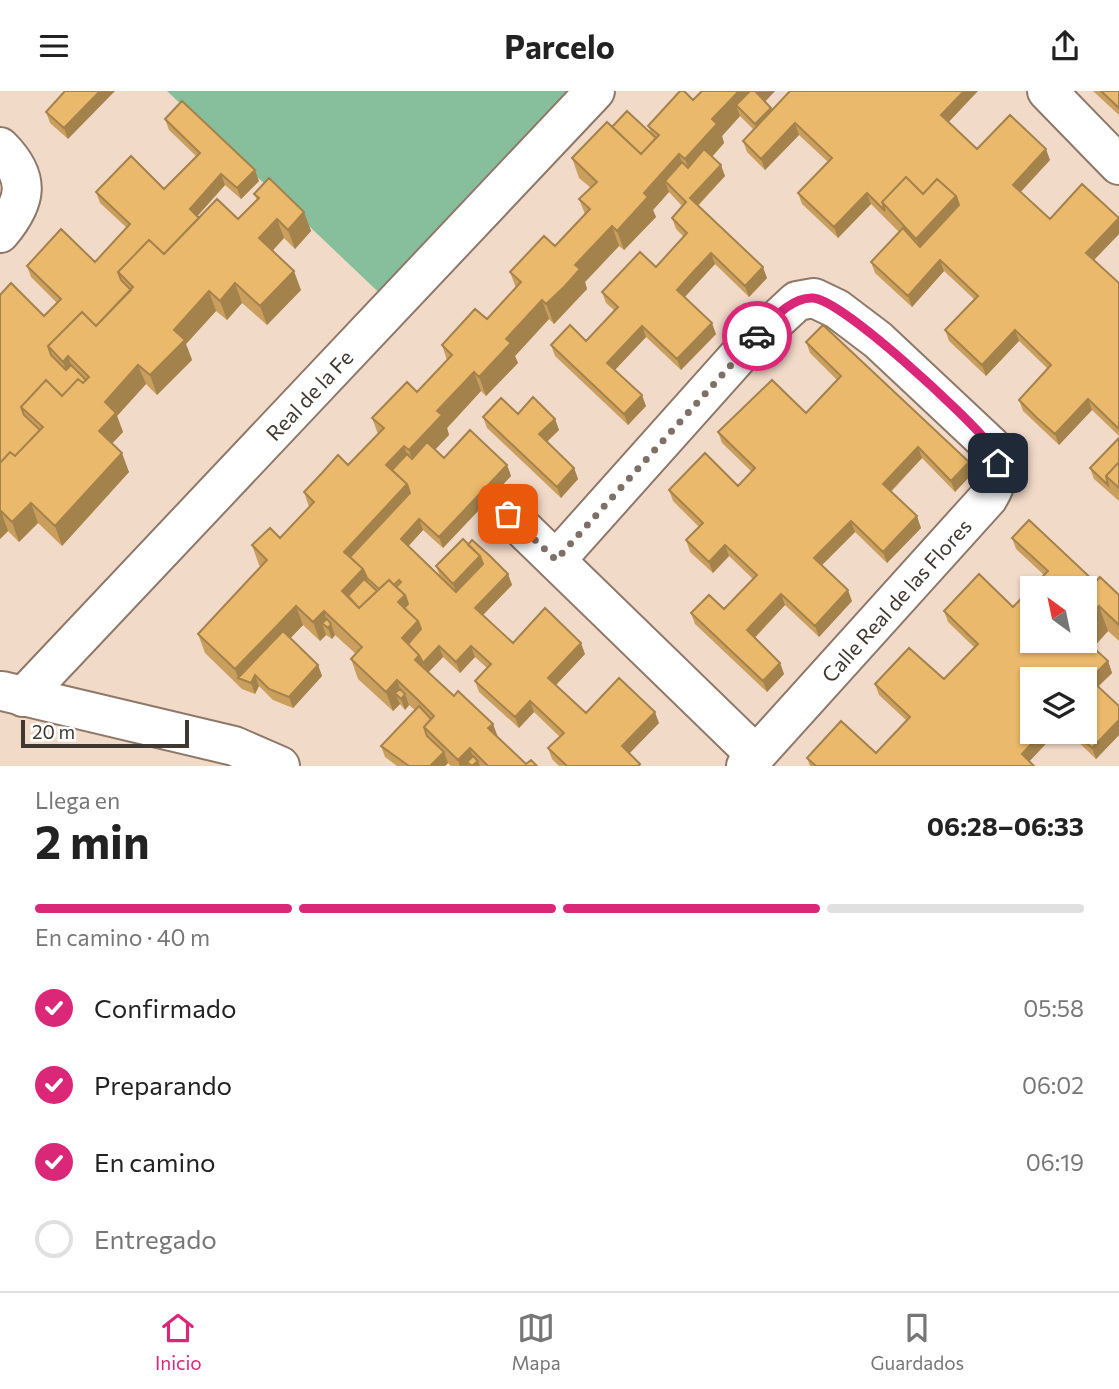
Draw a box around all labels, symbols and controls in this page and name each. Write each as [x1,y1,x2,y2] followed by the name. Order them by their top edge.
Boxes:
[504,26,615,66] text: Parcelo
[35,27,73,65] icon: menu
[1046,27,1084,65] icon: share
[722,301,792,371] courier
[738,317,776,355] icon: car
[260,344,357,445] street label: Real de la Fe
[968,433,1028,493] pin
[979,444,1017,482] icon: home
[478,484,538,544] pin
[489,495,527,533] icon: bag
[816,513,976,687] street label: Calle Real de las Flores
[1020,576,1097,653] north arrow
[1020,576,1097,744] map controls
[1020,667,1097,744] button: layers
[21,717,189,749] scale bar
[32,720,75,743] text: 20 m
[35,786,120,814] text: Llega en
[927,810,1084,841] text: 06:28–06:33
[35,812,150,868] text: 2 min
[35,923,210,951] text: En camino · 40 m
[35,989,73,1027] icon: check
[94,992,236,1023] text: Confirmado
[1023,994,1084,1022] text: 05:58
[35,1066,73,1104] icon: check
[94,1069,232,1100] text: Preparando
[1022,1071,1084,1099] text: 06:02
[35,1143,73,1181] icon: check
[94,1146,216,1177] text: En camino
[1026,1148,1084,1176] text: 06:19
[94,1223,217,1254] text: Entregado
[155,1309,202,1374] tab: Inicio
[512,1309,561,1374] tab: Mapa
[871,1309,964,1374] tab: Guardados

